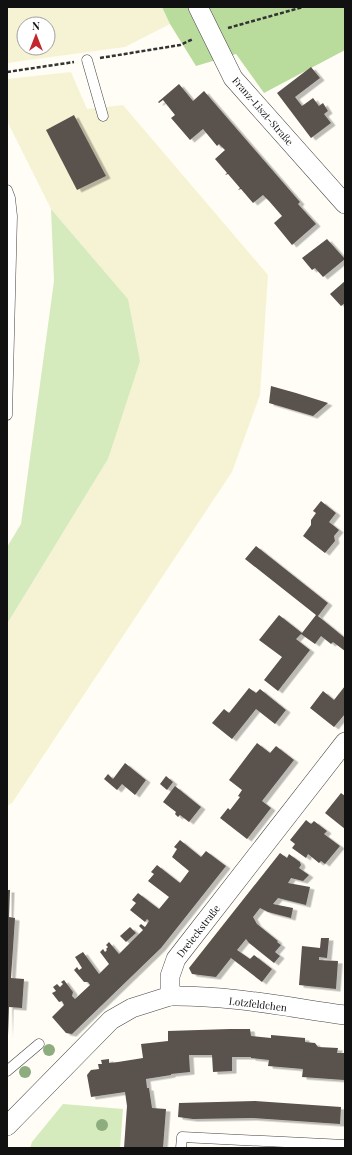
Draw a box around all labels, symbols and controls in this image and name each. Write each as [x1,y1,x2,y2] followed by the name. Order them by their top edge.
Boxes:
[16,16,56,56] north arrow
[32,18,40,33] text: N
[229,74,297,148] street label: Franz-Liszt-Straße
[173,902,223,960] street label: Dreieckstraße
[228,994,288,1014] street label: Lotzfeldchen

